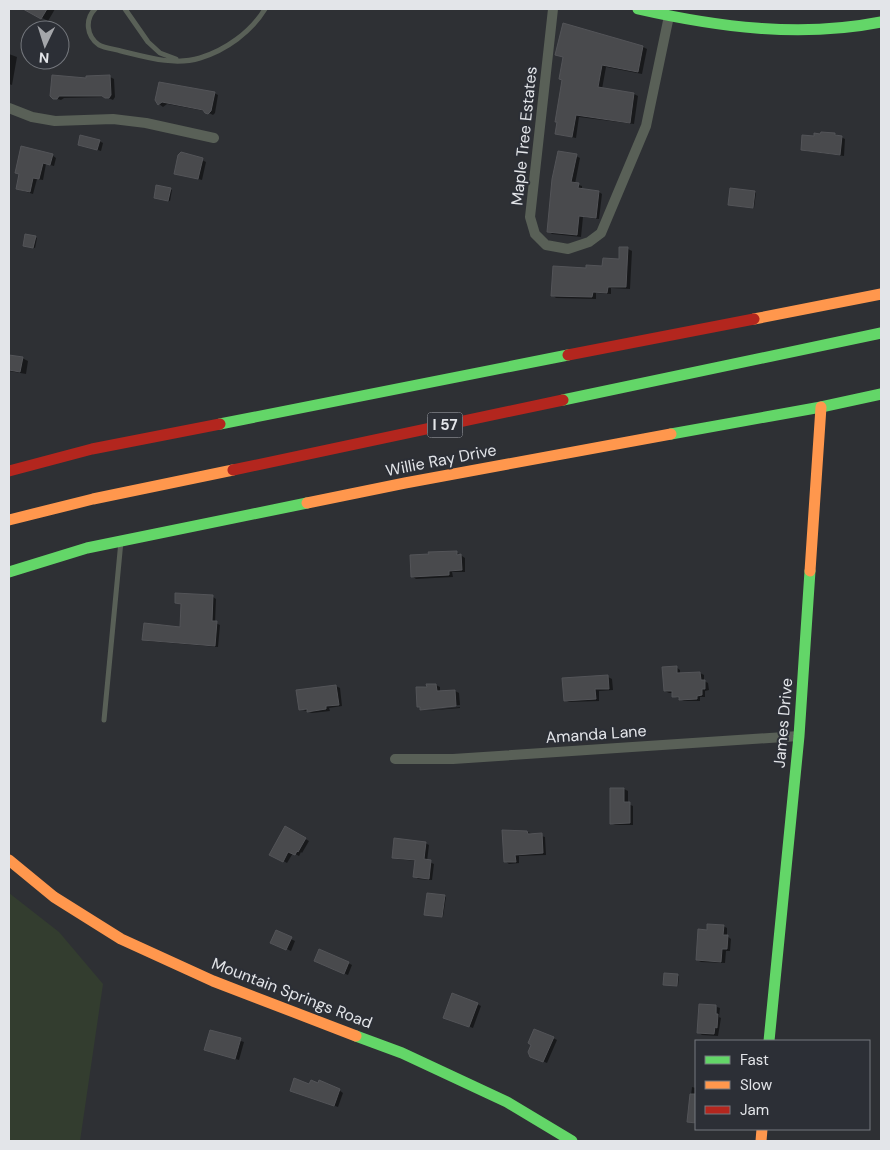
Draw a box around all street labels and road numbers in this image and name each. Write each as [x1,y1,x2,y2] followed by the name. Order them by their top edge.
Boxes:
[506,65,542,207] street label: Maple Tree Estates
[428,412,462,438] road number: I 57
[384,439,498,481] street label: Willie Ray Drive
[769,677,797,769] street label: James Drive
[545,720,647,748] street label: Amanda Lane
[209,953,375,1033] street label: Mountain Springs Road

